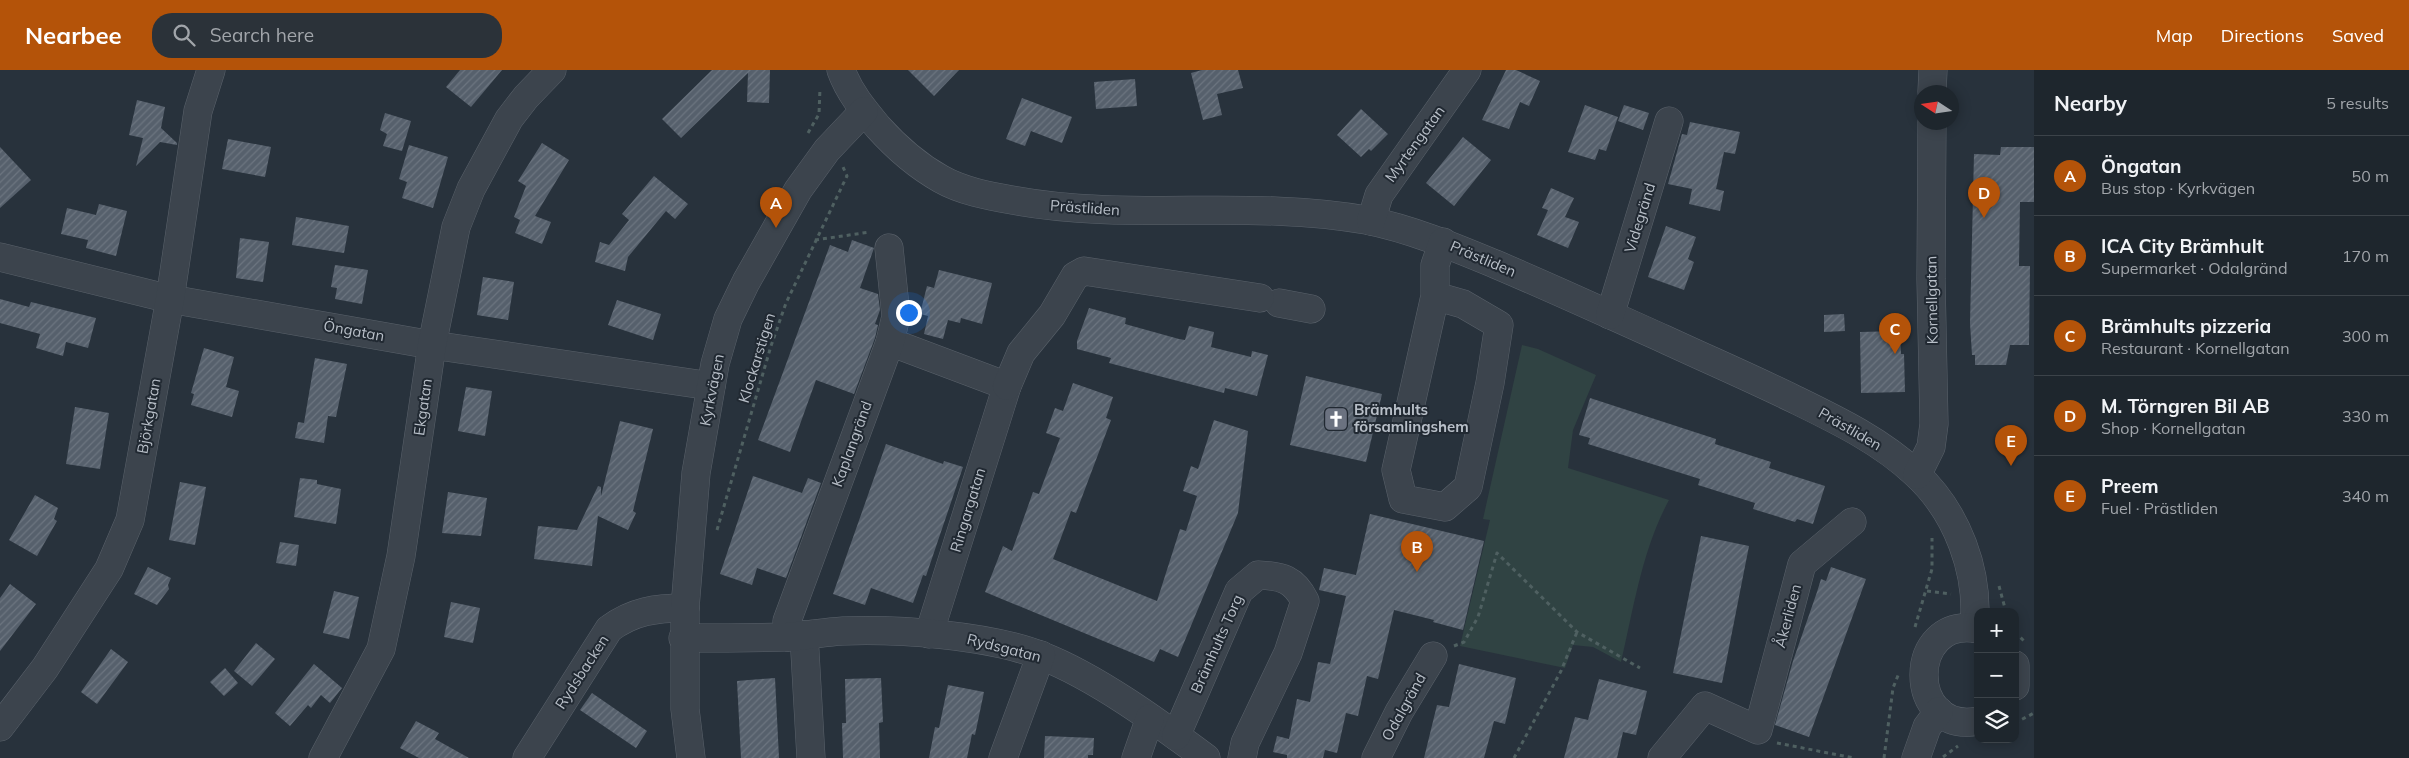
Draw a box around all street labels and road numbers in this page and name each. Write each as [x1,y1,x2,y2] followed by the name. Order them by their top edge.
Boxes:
[1380,102,1449,186] street label: Myrtengatan
[1620,180,1659,255] street label: Videgränd
[1050,196,1120,219] street label: Prästliden
[1447,236,1519,281] street label: Prästliden
[1921,256,1942,344] street label: Kornellgatan
[734,310,779,405] street label: Klockarstigen
[322,316,386,345] street label: Öngatan
[695,352,728,428] street label: Kyrkvägen
[133,377,164,455] street label: Björkgatan
[409,377,436,437] street label: Ekgatan
[827,398,876,489] street label: Kaplangränd
[1815,403,1885,454] street label: Prästliden
[946,465,989,554] street label: Ringargatan
[1769,582,1805,650] street label: Åkerliden
[1186,591,1247,696] street label: Brämhults Torg
[965,629,1043,666] street label: Rydsgatan
[551,631,613,712] street label: Rydsbacken
[1377,670,1430,744] street label: Odalgränd

